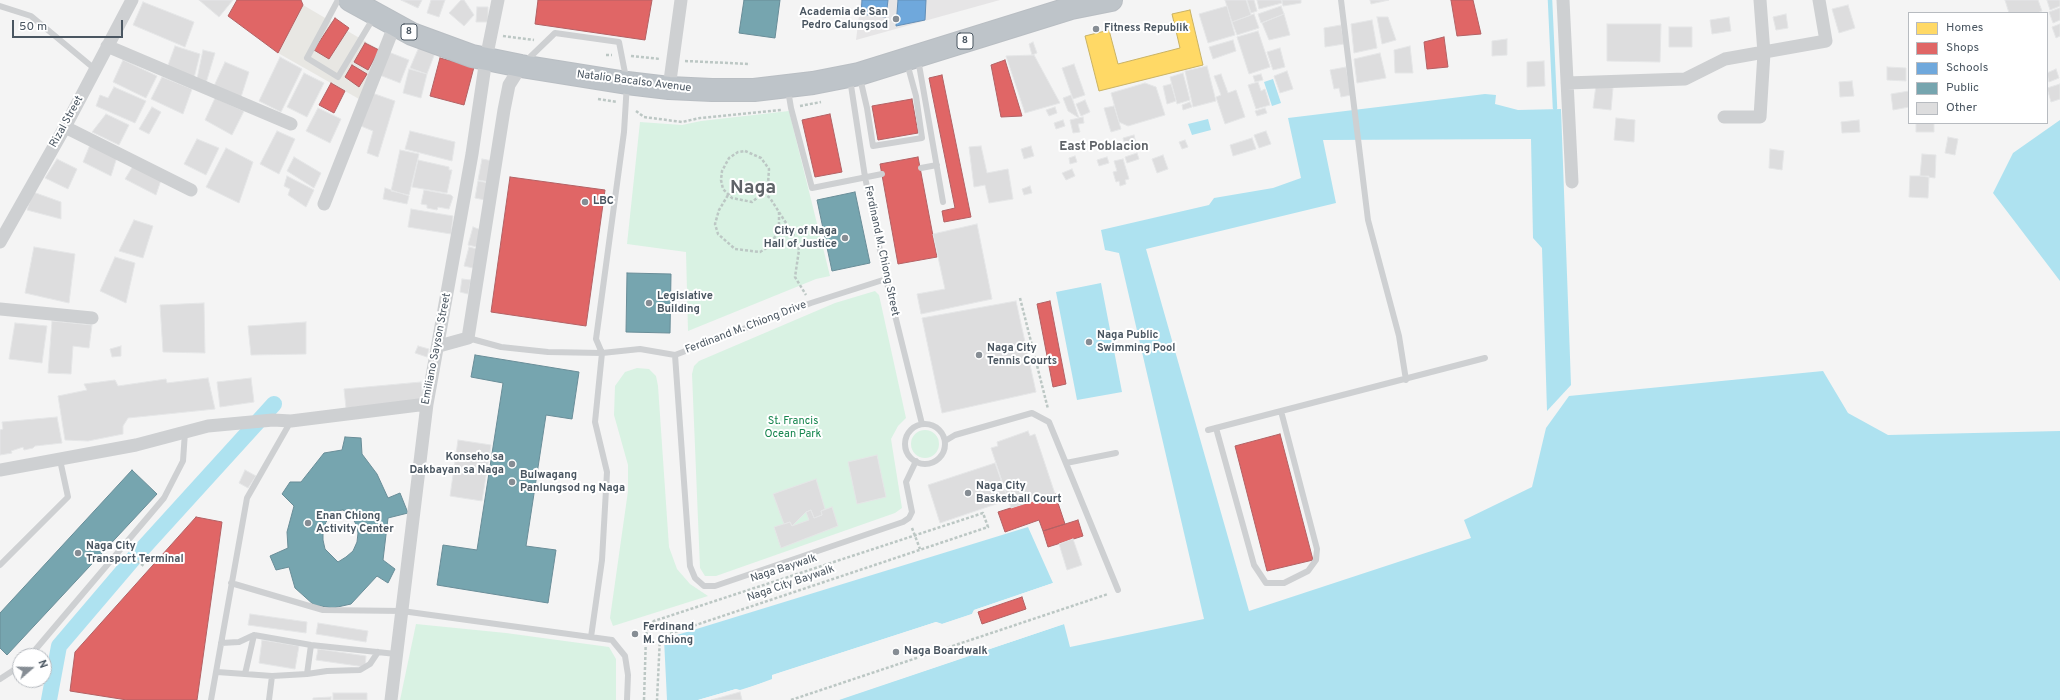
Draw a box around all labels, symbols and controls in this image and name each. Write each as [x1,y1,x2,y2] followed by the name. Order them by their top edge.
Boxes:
[799,6,888,32] place label: Academia de San Pedro Calungsod
[14,12,125,38] scale bar
[1908,12,2048,124] legend
[891,14,901,24] marker: Academia de San Pedro Calungsod
[19,19,47,35] text: 50 m
[1946,20,1983,36] text: Homes
[1104,22,1189,36] place label: Fitness Republik
[401,24,417,40] road number: 8
[1091,24,1101,34] marker: Fitness Republik
[957,33,973,49] road number: 8
[1946,40,1979,56] text: Shops
[1946,60,1988,76] text: Schools
[576,68,692,96] street label: Natalio Bacalso Avenue
[1946,80,1979,96] text: Public
[47,94,87,150] street label: Rizal Street
[1946,100,1977,116] text: Other
[1059,139,1149,155] district label: East Poblacion
[730,178,776,200] district label: Naga
[861,185,901,317] street label: Ferdinand M. Chiong Street
[593,195,614,209] place label: LBC
[580,197,590,207] marker: LBC
[764,225,837,251] place label: City of Naga Hall of Justice
[840,233,850,243] marker: City of Naga Hall of Justice
[657,290,713,316] place label: Legislative Building
[420,292,454,406] street label: Emiliano Sayson Street
[644,298,654,308] marker: Legislative Building
[683,299,809,357] street label: Ferdinand M. Chiong Drive
[1097,329,1175,355] place label: Naga Public Swimming Pool
[1084,337,1094,347] marker: Naga Public Swimming Pool
[987,342,1057,368] place label: Naga City Tennis Courts
[974,350,984,360] marker: Naga City Tennis Courts
[765,415,821,441] park label: St. Francis Ocean Park
[409,451,504,477] place label: Konseho sa Dakbayan sa Naga
[507,459,517,469] marker: Konseho sa Dakbayan sa Naga
[520,469,625,495] place label: Bulwagang Panlungsod ng Naga
[507,477,517,487] marker: Bulwagang Panlungsod ng Naga
[976,480,1062,506] place label: Naga City Basketball Court
[963,488,973,498] marker: Naga City Basketball Court
[316,510,394,536] place label: Enan Chiong Activity Center
[303,518,313,528] marker: Enan Chiong Activity Center
[86,540,184,566] place label: Naga City Transport Terminal
[73,548,83,558] marker: Naga City Transport Terminal
[749,552,819,586] street label: Naga Baywalk
[746,563,836,605] street label: Naga City Baywalk
[643,621,694,647] place label: Ferdinand M. Chiong
[630,629,640,639] marker: Ferdinand M. Chiong
[904,645,988,659] place label: Naga Boardwalk
[891,647,901,657] marker: Naga Boardwalk
[12,648,52,688] north arrow
[34,658,50,670] text: N

